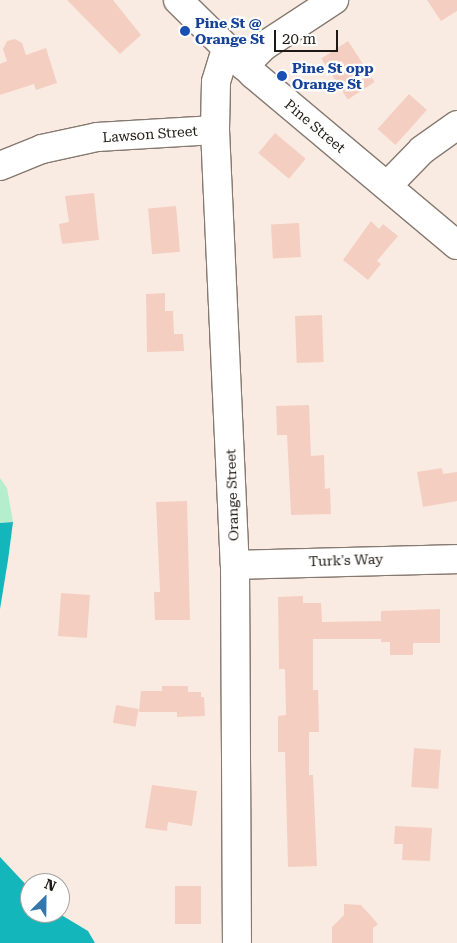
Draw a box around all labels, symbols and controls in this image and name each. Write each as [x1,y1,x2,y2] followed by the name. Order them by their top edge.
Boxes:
[195,15,265,48] place label: Pine St @ Orange St
[277,20,341,52] scale bar
[179,25,191,37] marker: Pine St @ Orange St
[282,30,316,48] text: 20 m
[292,60,374,92] place label: Pine St opp Orange St
[276,70,288,82] marker: Pine St opp Orange St
[281,96,349,156] street label: Pine Street
[102,122,198,146] street label: Lawson Street
[222,449,242,541] street label: Orange Street
[308,550,384,570] street label: Turk's Way
[20,873,70,923] north arrow
[42,876,59,895] text: N

